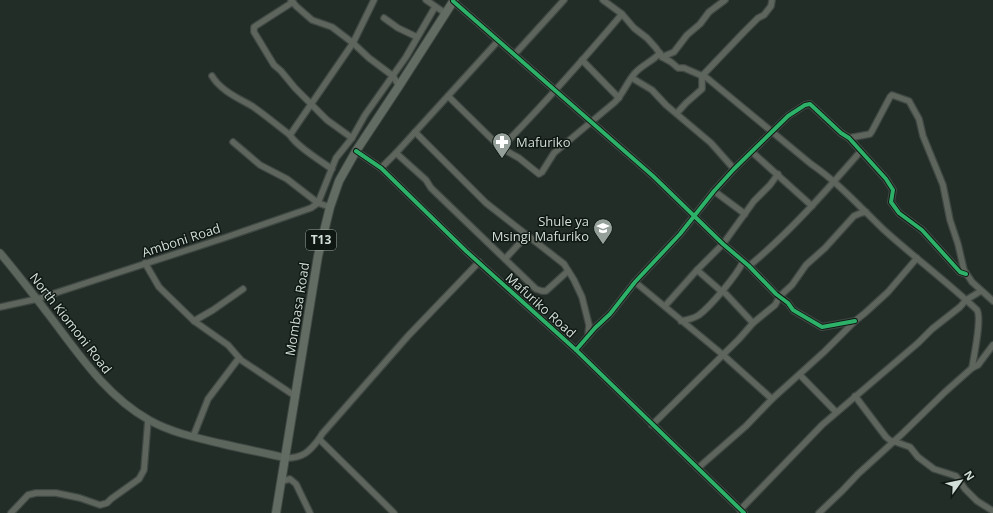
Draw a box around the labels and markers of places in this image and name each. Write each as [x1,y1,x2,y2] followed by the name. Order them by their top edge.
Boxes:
[491,131,513,159] pharmacy icon: Mafuriko
[516,133,571,151] place label: Mafuriko
[492,212,589,245] place label: Shule ya Msingi Mafuriko
[592,217,614,245] school or university icon: Shule ya Msingi Mafuriko

